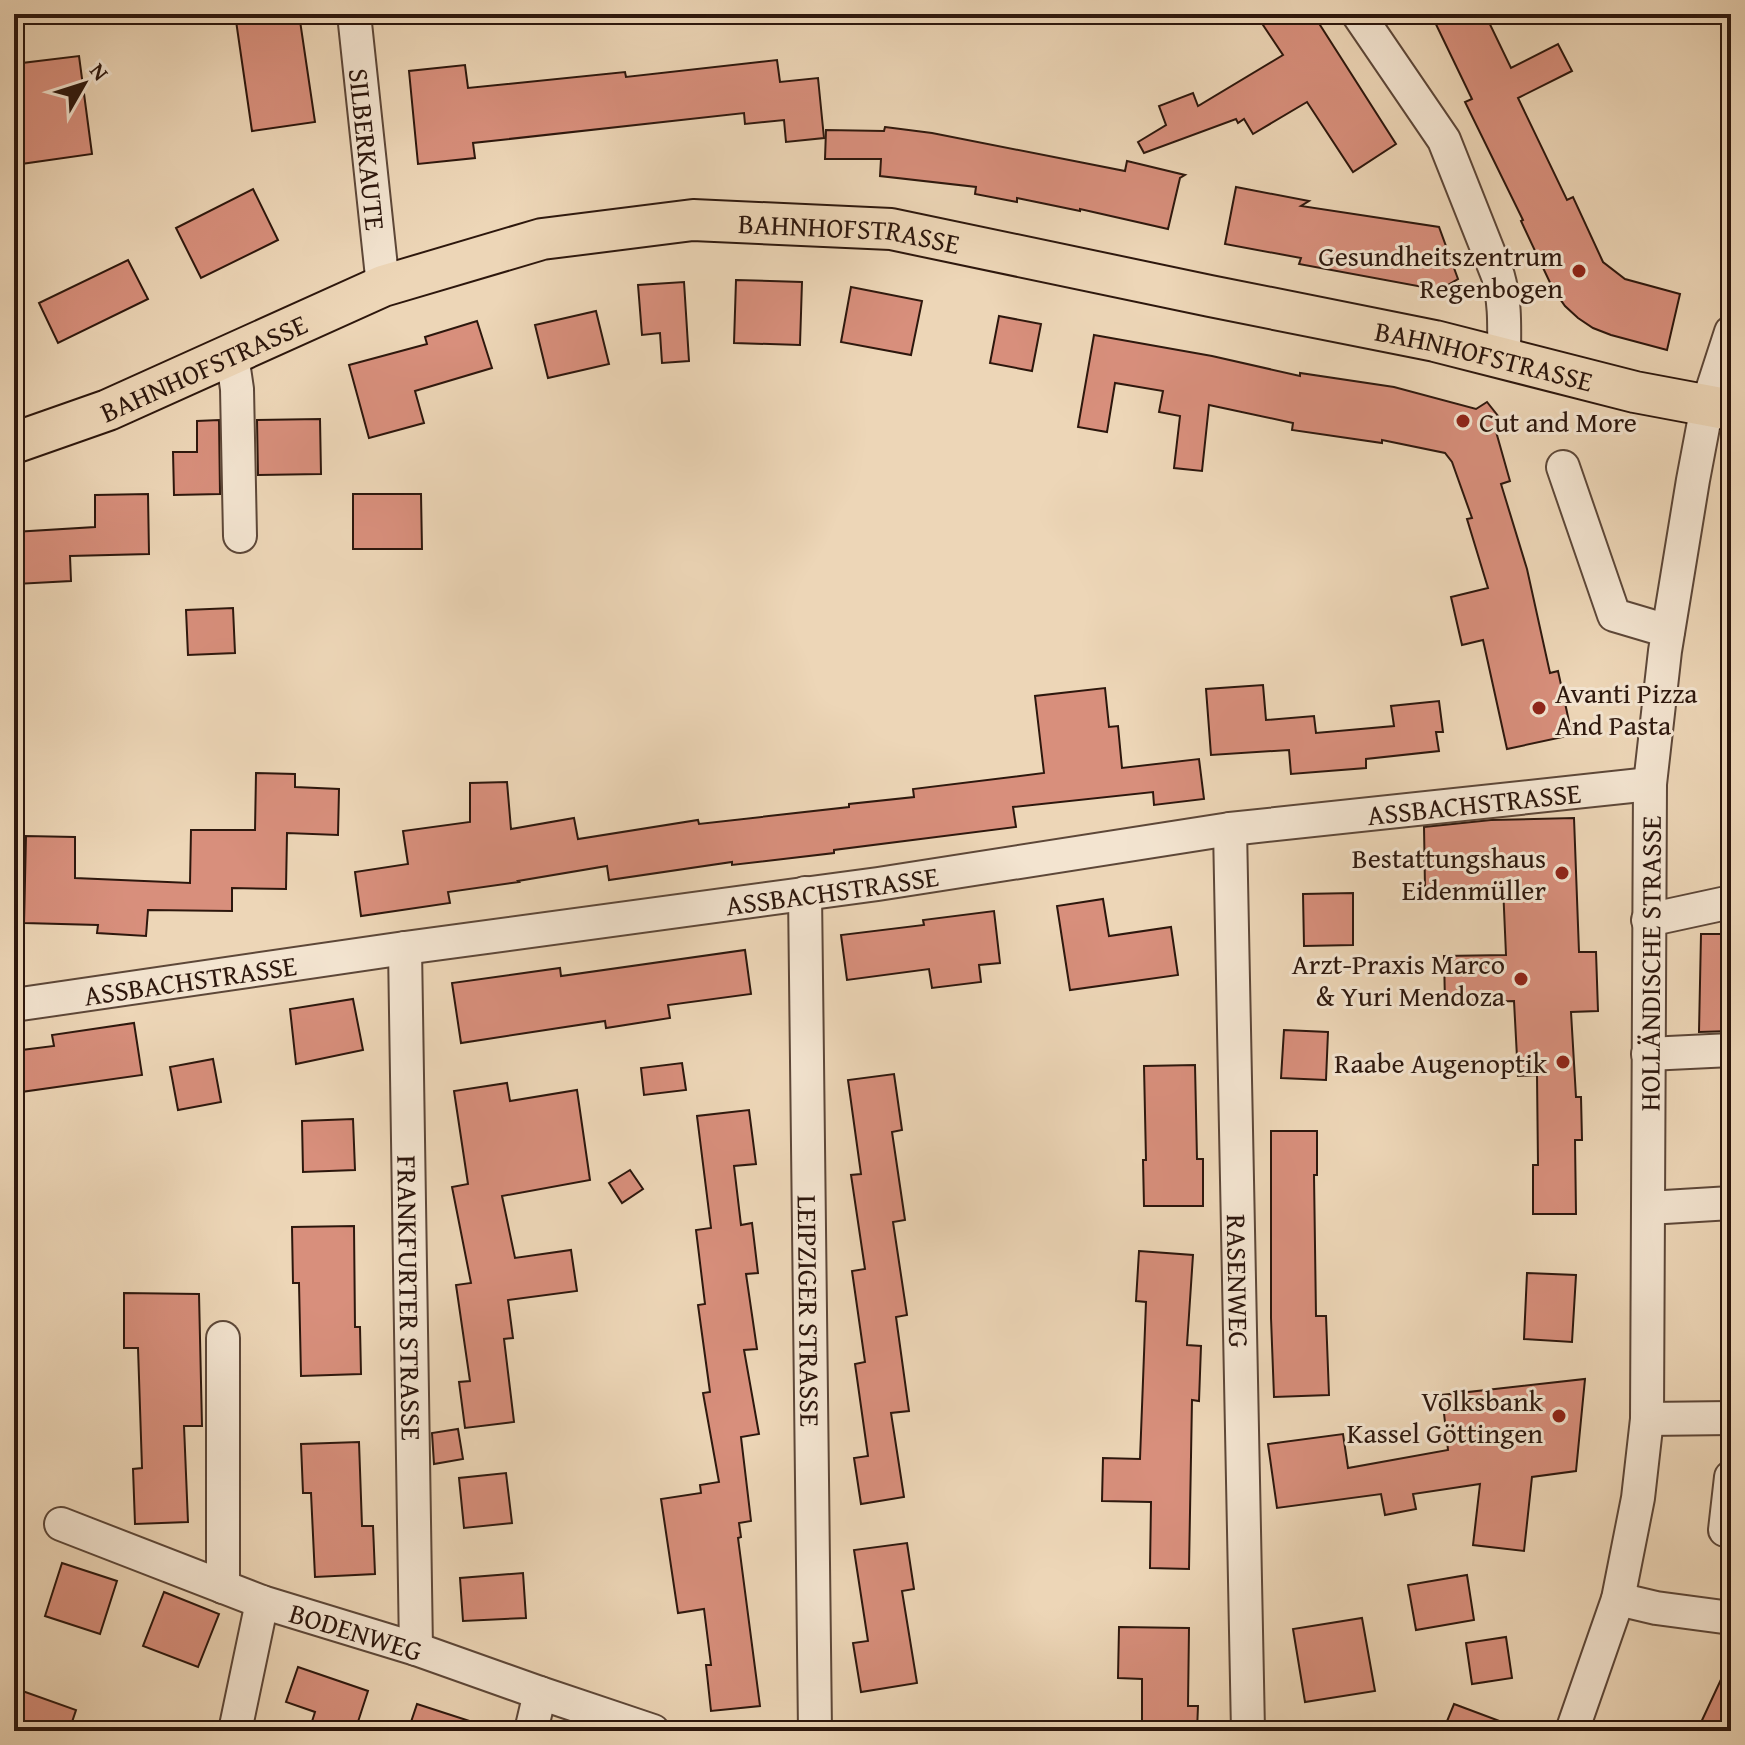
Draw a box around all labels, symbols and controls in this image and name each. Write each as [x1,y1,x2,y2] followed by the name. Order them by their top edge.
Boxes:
[44,44,124,124] north arrow
[82,56,117,87] text: N
[339,66,397,232] street label: SILBERKAUTE
[737,202,964,263] street label: BAHNHOFSTRASSE
[1318,235,1563,308] place label: Gesundheitszentrum Regenbogen
[1570,262,1588,280] marker: Gesundheitszentrum Regenbogen
[93,303,313,432] street label: BAHNHOFSTRASSE
[1372,309,1598,401] street label: BAHNHOFSTRASSE
[1479,401,1637,442] place label: Cut and More
[1454,412,1472,430] marker: Cut and More
[1555,672,1698,745] place label: Avanti Pizza And Pasta
[1530,699,1548,717] marker: Avanti Pizza And Pasta
[1365,771,1583,835] street label: ASSBACHSTRASSE
[1628,815,1670,1111] street label: HOLLÄNDISCHE STRASSE
[1352,837,1546,910] place label: Bestattungshaus Eidenmüller
[723,854,941,925] street label: ASSBACHSTRASSE
[1553,864,1571,882] marker: Bestattungshaus Eidenmüller
[1292,943,1506,1016] place label: Arzt-Praxis Marco & Yuri Mendoza
[81,944,299,1015] street label: ASSBACHSTRASSE
[1512,970,1530,988] marker: Arzt-Praxis Marco & Yuri Mendoza
[1334,1042,1548,1083] place label: Raabe Augenoptik
[1554,1053,1572,1071] marker: Raabe Augenoptik
[388,1155,433,1441] street label: FRANKFURTER STRASSE
[788,1195,832,1427] street label: LEIPZIGER STRASSE
[1217,1214,1261,1348] street label: RASENWEG
[1347,1380,1544,1453] place label: Volksbank Kassel Göttingen
[1550,1407,1568,1425] marker: Volksbank Kassel Göttingen
[285,1591,428,1670] street label: BODENWEG

